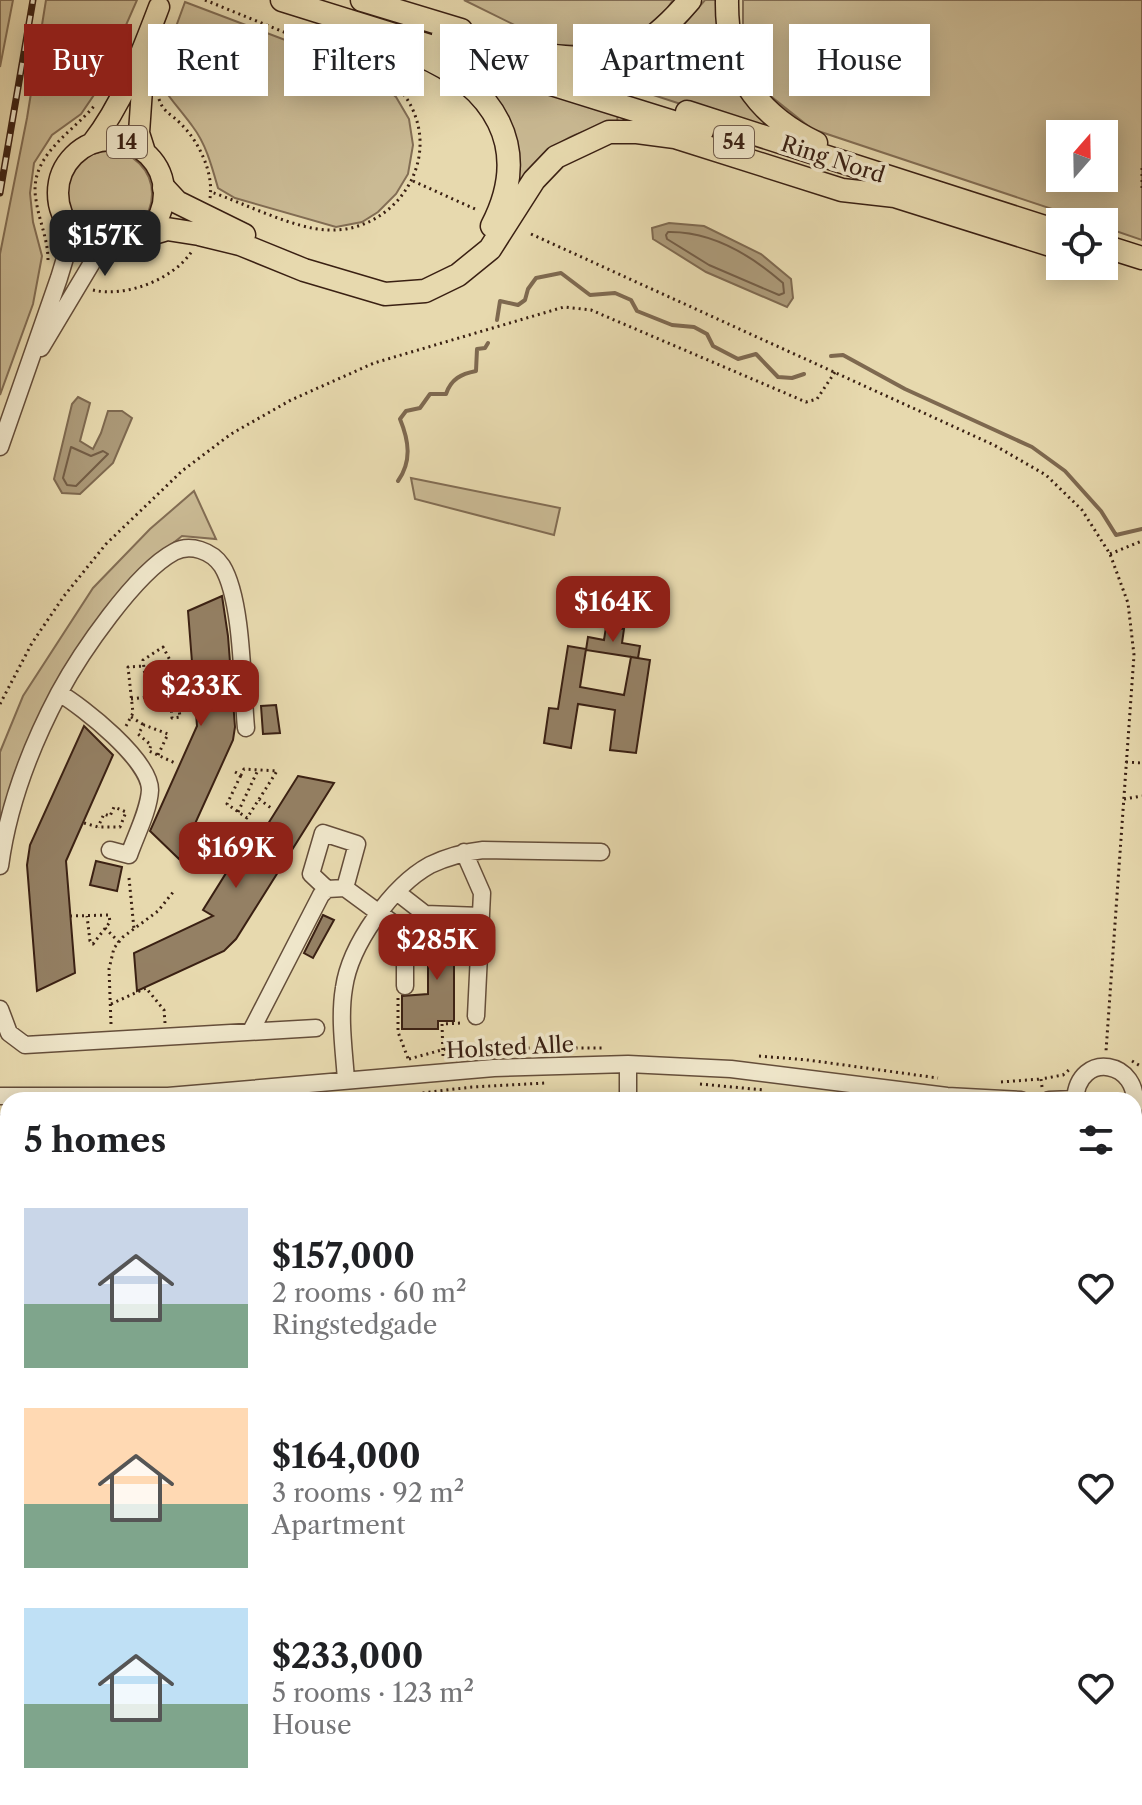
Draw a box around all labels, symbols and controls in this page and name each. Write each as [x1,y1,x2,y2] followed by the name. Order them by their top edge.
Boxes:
[24,24,132,96] chip: Buy
[148,24,268,96] chip: Rent
[284,24,424,96] chip: Filters
[440,24,557,96] chip: New
[573,24,773,96] chip: Apartment
[789,24,930,96] chip: House
[1046,120,1118,192] north arrow
[1046,120,1118,280] map controls
[107,126,147,158] road number: 14
[714,126,754,158] road number: 54
[778,130,888,189] street label: Ring Nord
[1046,208,1118,280] button: locate
[49,210,161,278] pin: $157K
[68,220,142,252] text: $157K
[557,576,669,644] pin: $164K
[574,586,652,618] text: $164K
[145,660,257,728] pin: $233K
[161,670,241,702] text: $233K
[180,822,292,890] pin: $169K
[197,832,275,864] text: $169K
[381,914,493,982] pin: $285K
[396,924,478,956] text: $285K
[445,1031,575,1064] street label: Holsted Alle
[1074,1118,1118,1162] icon: filters
[24,1119,166,1161] text: 5 homes
[272,1235,415,1277] text: $157,000
[88,1240,184,1336] icon: home
[1074,1266,1118,1310] icon: heart
[272,1277,467,1309] text: 2 rooms · 60 m²
[272,1309,437,1341] text: Ringstedgade
[272,1435,421,1477] text: $164,000
[88,1440,184,1536] icon: home
[1074,1466,1118,1510] icon: heart
[272,1477,464,1509] text: 3 rooms · 92 m²
[272,1509,405,1541] text: Apartment
[272,1635,423,1677] text: $233,000
[88,1640,184,1736] icon: home
[1074,1666,1118,1710] icon: heart
[272,1677,474,1709] text: 5 rooms · 123 m²
[272,1709,352,1741] text: House

